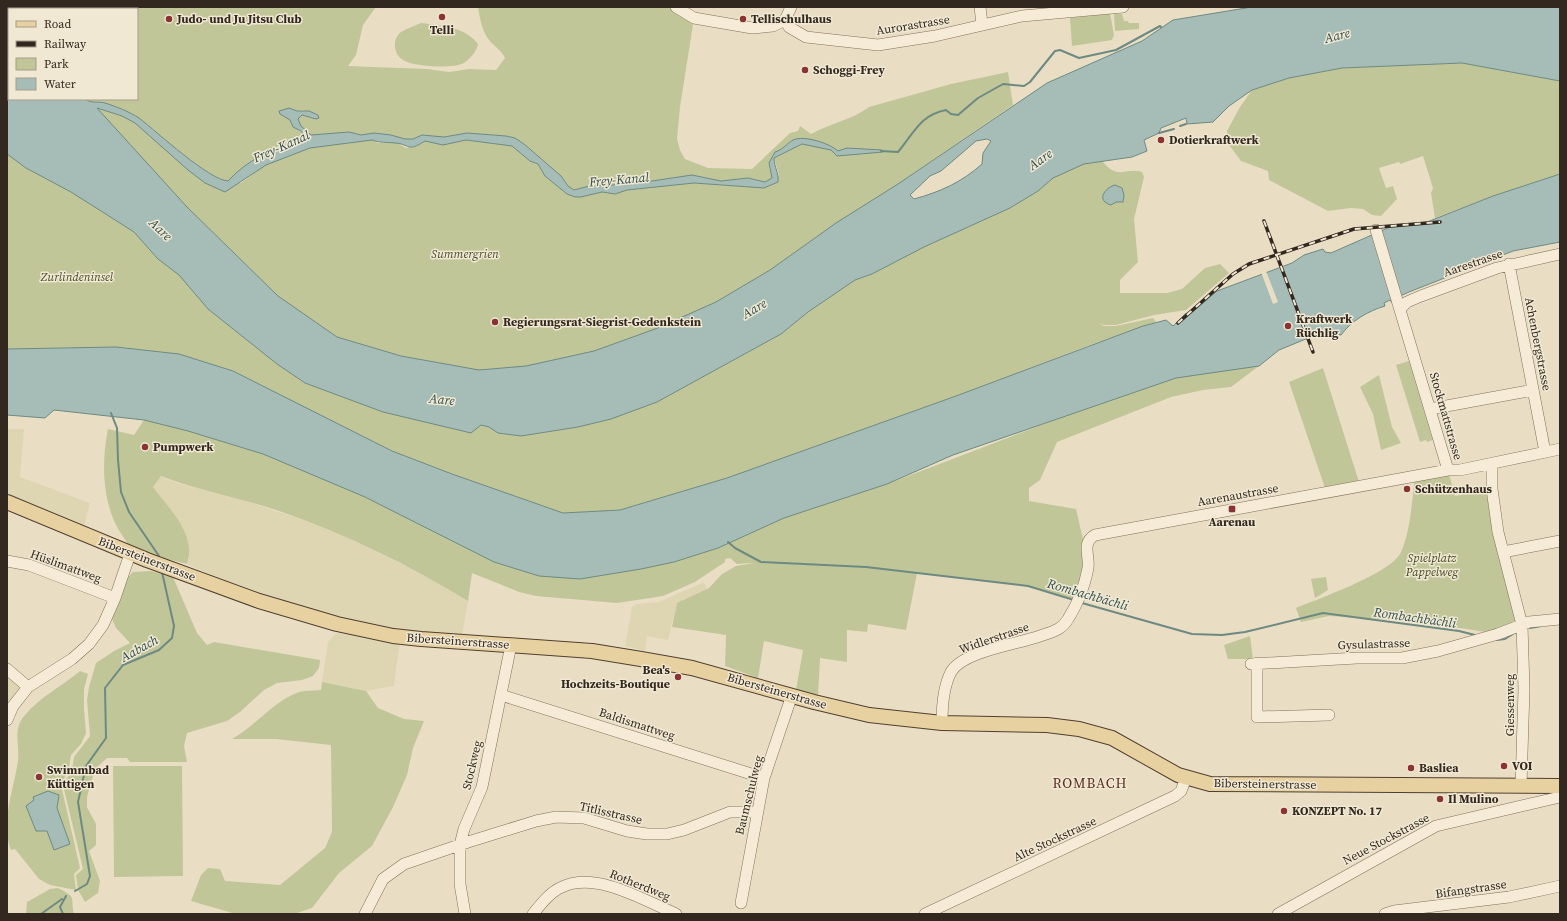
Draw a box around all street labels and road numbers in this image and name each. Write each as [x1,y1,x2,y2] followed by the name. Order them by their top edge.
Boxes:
[875,11,951,39] street label: Aurorastrasse
[1441,245,1505,281] street label: Aarestrasse
[1521,296,1555,392] street label: Achenbergstrasse
[1426,370,1466,462] street label: Stockmattstrasse
[1196,480,1280,510] street label: Aarenaustrasse
[96,533,198,585] street label: Bibersteinerstrasse
[28,546,104,586] street label: Hüslimattweg
[957,619,1031,657] street label: Widlerstrasse
[406,629,510,653] street label: Bibersteinerstrasse
[1337,635,1411,653] street label: Gysulastrasse
[725,669,829,713] street label: Bibersteinerstrasse
[1502,674,1518,736] street label: Giessenweg
[597,704,677,744] street label: Baldismattweg
[459,739,485,791] street label: Stockweg
[731,754,767,836] street label: Baumschulweg
[1213,775,1317,793] street label: Bibersteinerstrasse
[578,798,644,828] street label: Titlisstrasse
[1340,809,1432,869] street label: Neue Stockstrasse
[1011,813,1099,865] street label: Alte Stockstrasse
[607,866,673,904] street label: Rotherdweg
[1434,876,1508,902] street label: Bifangstrasse

